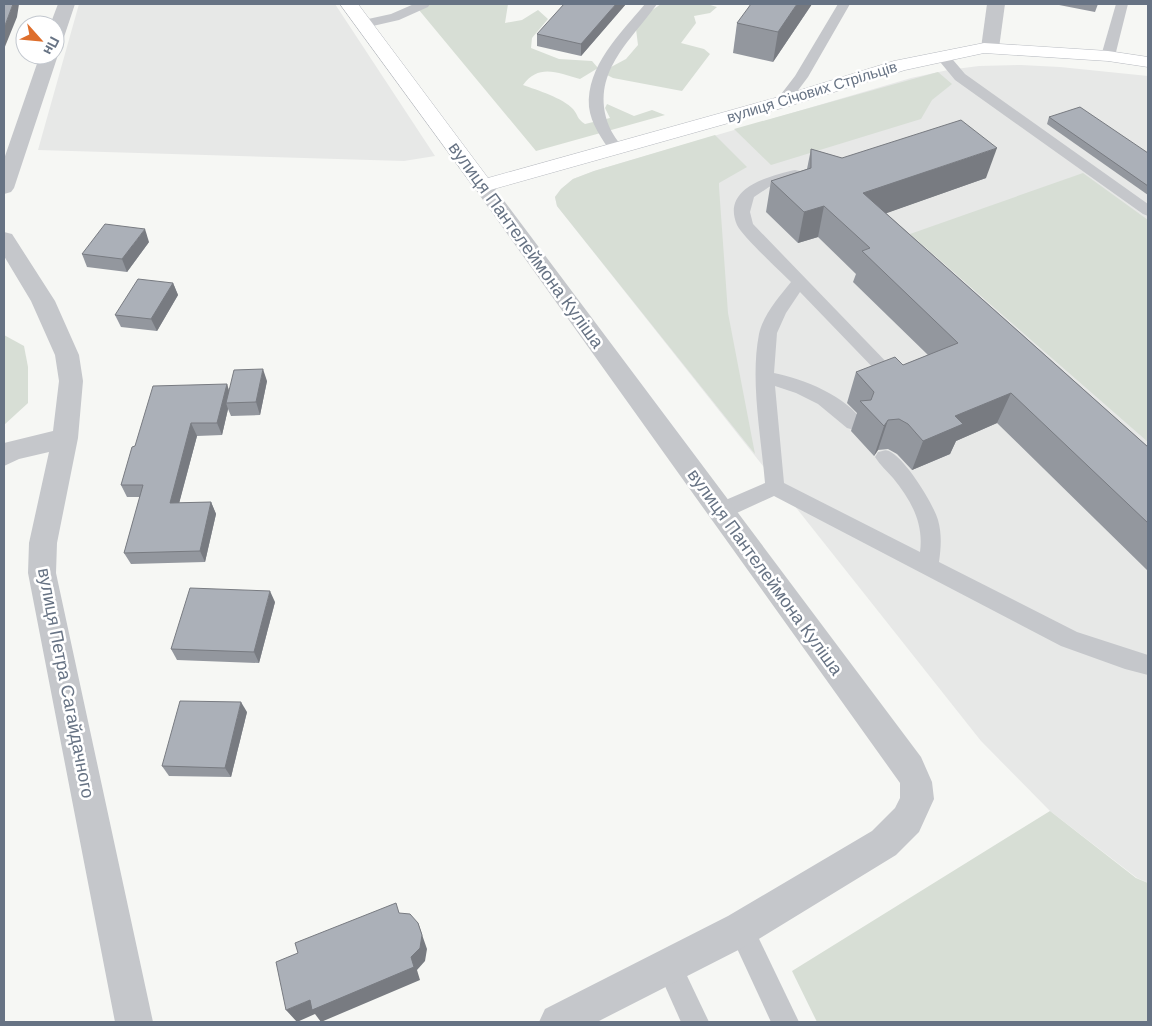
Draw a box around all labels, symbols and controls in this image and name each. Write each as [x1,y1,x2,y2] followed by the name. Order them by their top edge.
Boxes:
[15,15,65,65] north arrow
[40,34,63,58] text: Пн
[725,58,899,126] street label: вулиця Січових Стрільців
[445,138,608,353] street label: вулиця Пантелеймона Куліша
[684,465,847,680] street label: вулиця Пантелеймона Куліша
[34,566,98,800] street label: вулиця Петра Сагайдачного

